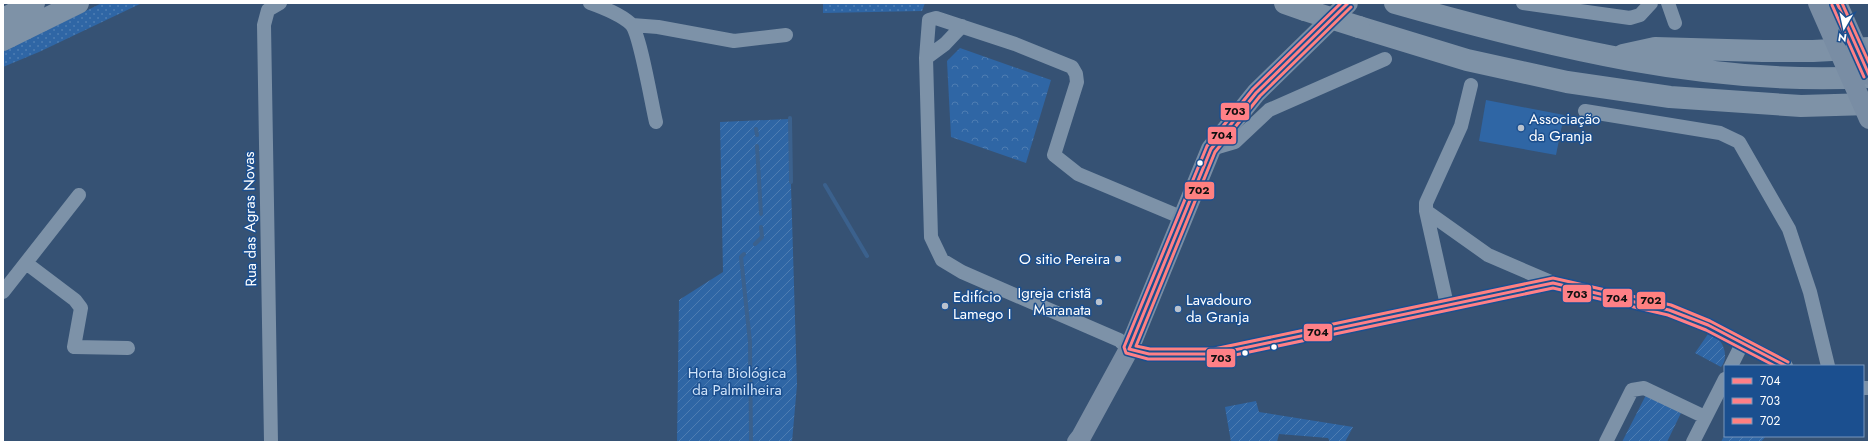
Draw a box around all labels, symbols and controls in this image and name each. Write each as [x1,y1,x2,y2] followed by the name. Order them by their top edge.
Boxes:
[1824,8,1864,48] north arrow
[1837,29,1848,46] text: N
[1220,102,1250,121] line badge: 703
[1225,103,1246,119] text: 703
[1529,108,1600,147] place label: Associação da Granja
[1516,123,1526,133] marker: Associação da Granja
[1207,126,1237,145] line badge: 704
[1211,127,1233,143] text: 704
[238,151,262,287] street label: Rua das Agras Novas
[1195,158,1205,168] unlabelled marker
[1184,181,1215,200] line badge: 702
[1188,182,1210,198] text: 702
[1019,248,1110,270] place label: O sitio Pereira
[1113,254,1123,264] marker: O sitio Pereira
[1018,282,1091,321] place label: Igreja cristã Maranata
[1562,284,1592,303] line badge: 703
[953,286,1011,325] place label: Edifício Lamego I
[1567,286,1588,302] text: 703
[1602,288,1633,308] line badge: 704
[1186,289,1251,328] place label: Lavadouro da Granja
[1606,290,1628,306] text: 704
[1636,291,1666,310] line badge: 702
[1640,292,1662,308] text: 702
[1094,297,1104,307] marker: Igreja cristã Maranata
[940,301,950,311] marker: Edifício Lamego I
[1173,304,1183,314] marker: Lavadouro da Granja
[1303,323,1333,342] line badge: 704
[1307,324,1329,340] text: 704
[1269,342,1279,352] unlabelled marker
[1206,348,1236,368] line badge: 703
[1240,348,1250,358] unlabelled marker
[1211,350,1232,366] text: 703
[688,362,786,401] park label: Horta Biológica da Palmilheira
[1724,365,1864,437] legend
[1760,372,1781,390] text: 704
[1760,392,1781,410] text: 703
[1760,412,1781,430] text: 702

